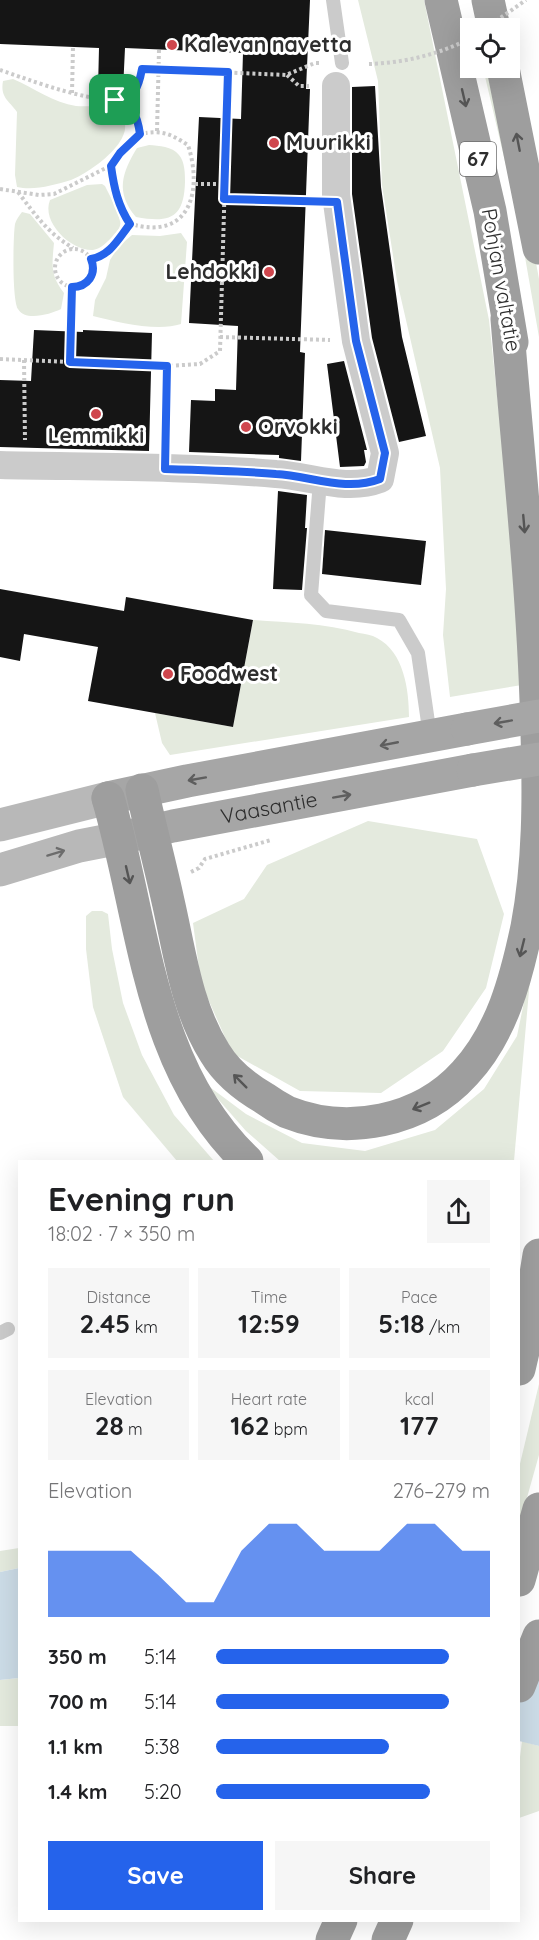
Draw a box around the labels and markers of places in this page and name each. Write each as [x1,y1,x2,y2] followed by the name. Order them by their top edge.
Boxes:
[184,31,352,57] place label: Kalevan navetta
[165,38,179,52] marker: Kalevan navetta
[89,74,140,125] pin
[286,129,371,155] place label: Muurikki
[267,136,281,150] marker: Muurikki
[165,258,257,284] place label: Lehdokki
[262,265,276,279] marker: Lehdokki
[89,407,103,421] marker: Lemmikki
[258,413,338,439] place label: Orvokki
[239,420,253,434] marker: Orvokki
[48,422,144,448] place label: Lemmikki
[180,660,278,686] place label: Foodwest
[161,667,175,681] marker: Foodwest

